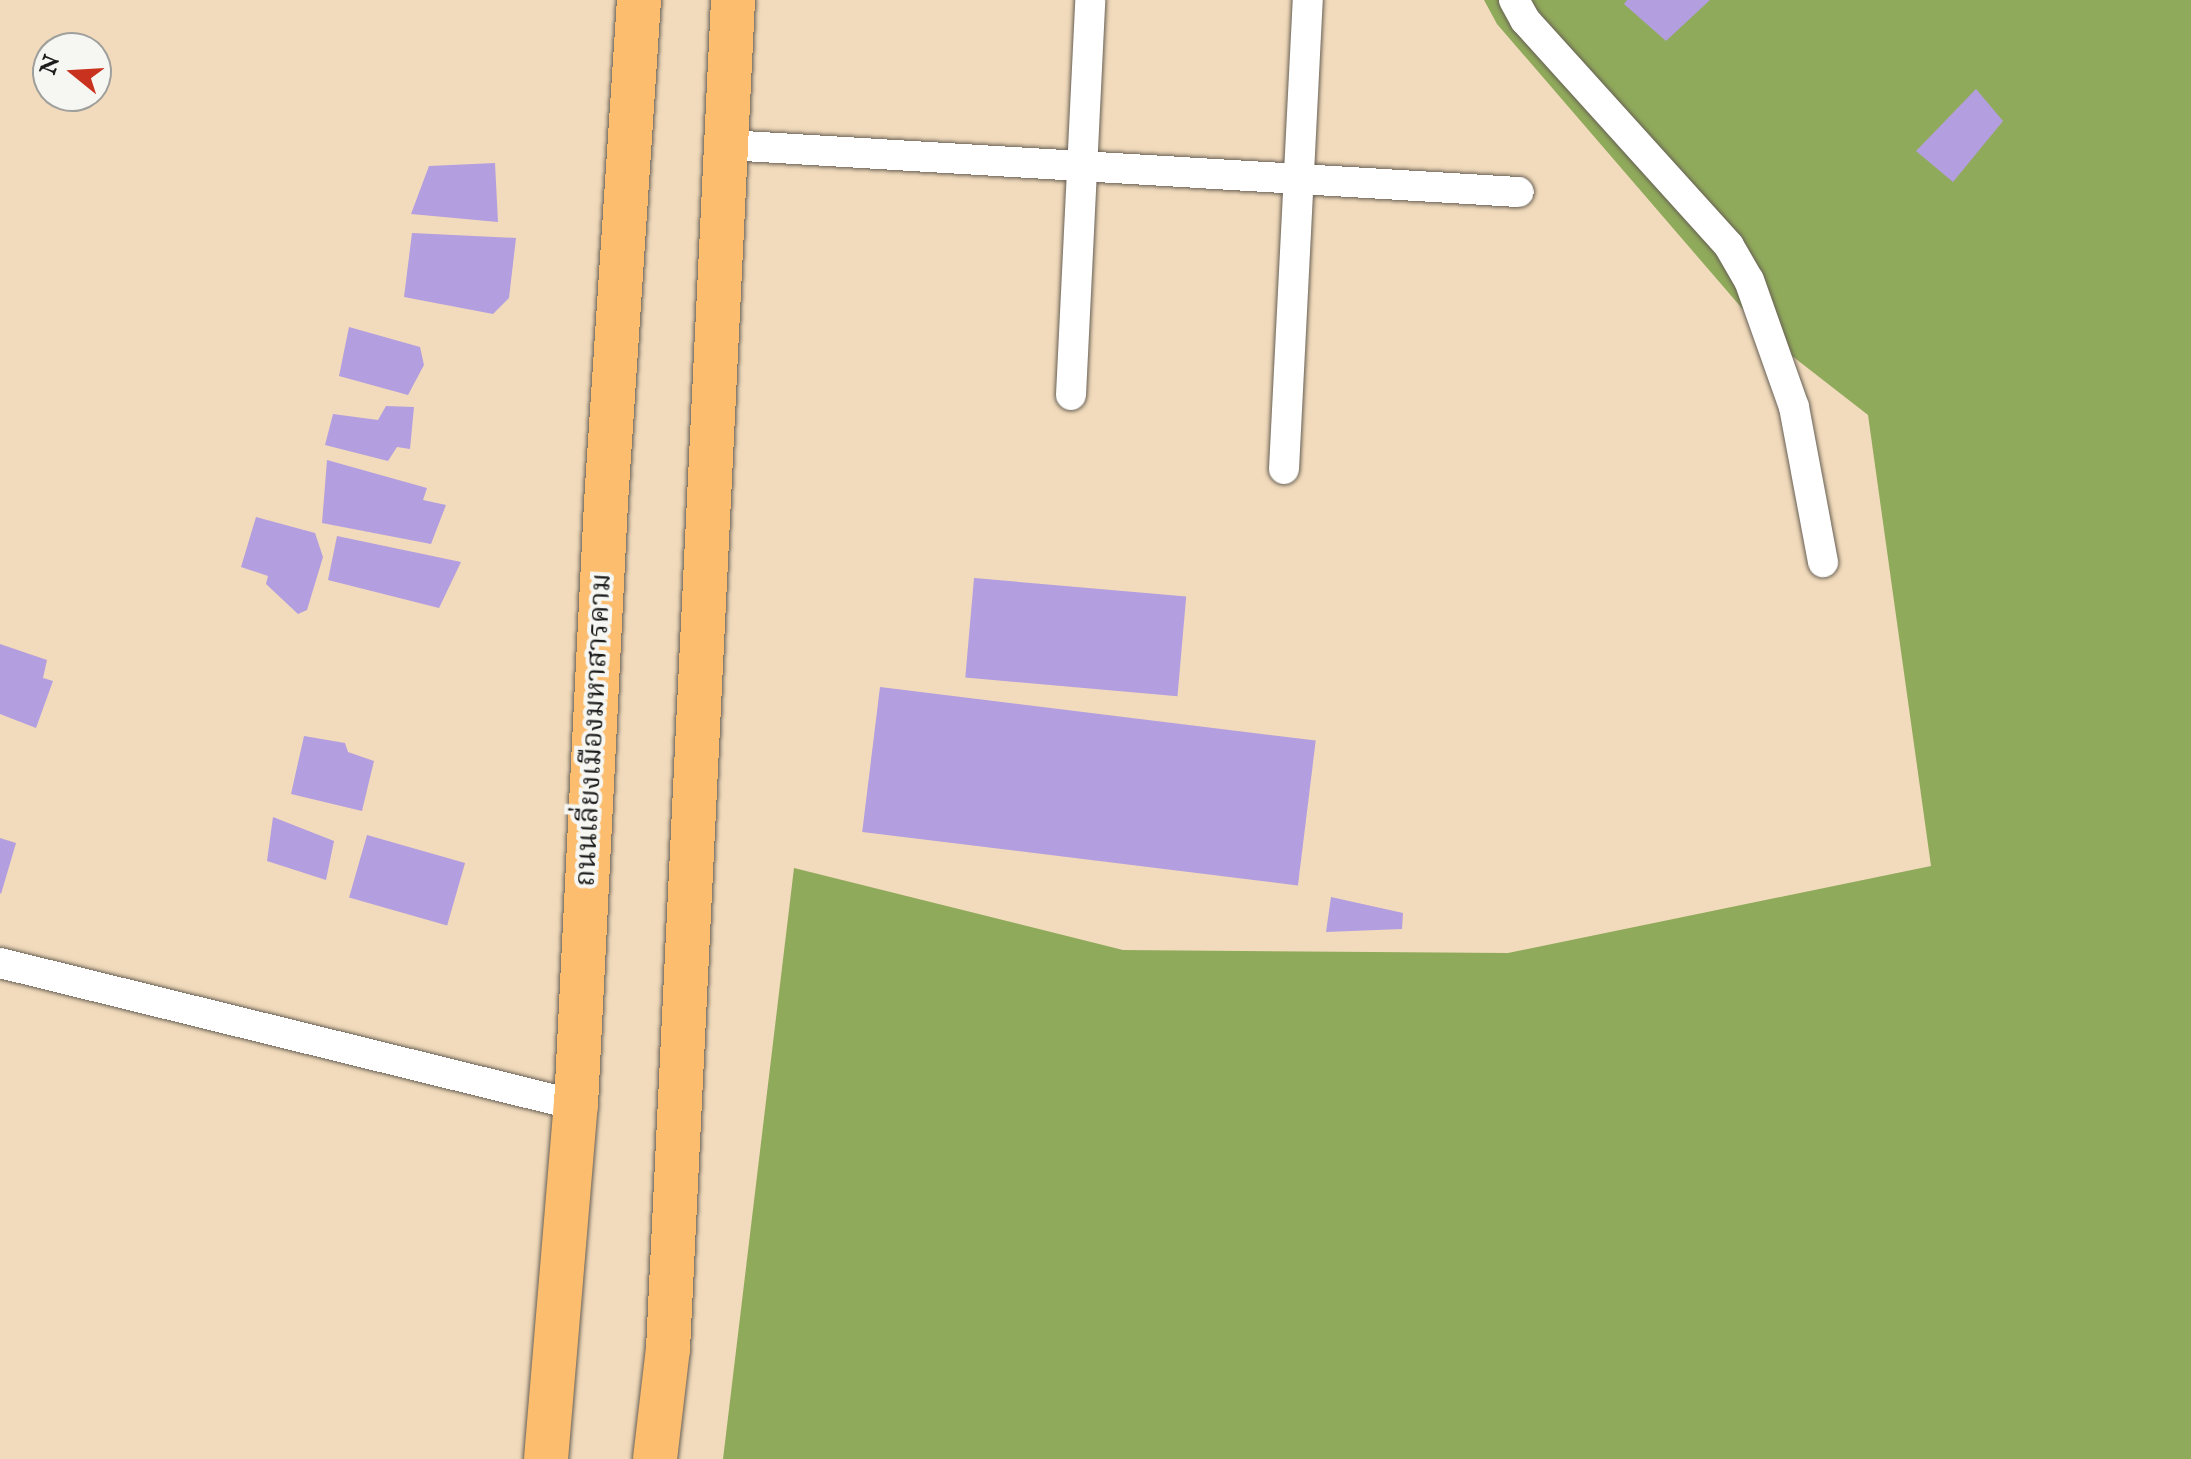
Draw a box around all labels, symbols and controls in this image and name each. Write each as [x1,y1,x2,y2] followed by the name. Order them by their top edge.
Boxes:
[32,32,112,112] north arrow
[35,52,67,79] text: N
[570,573,620,887] street label: ถนนเลี่ยงเมืองมหาสารคาม

